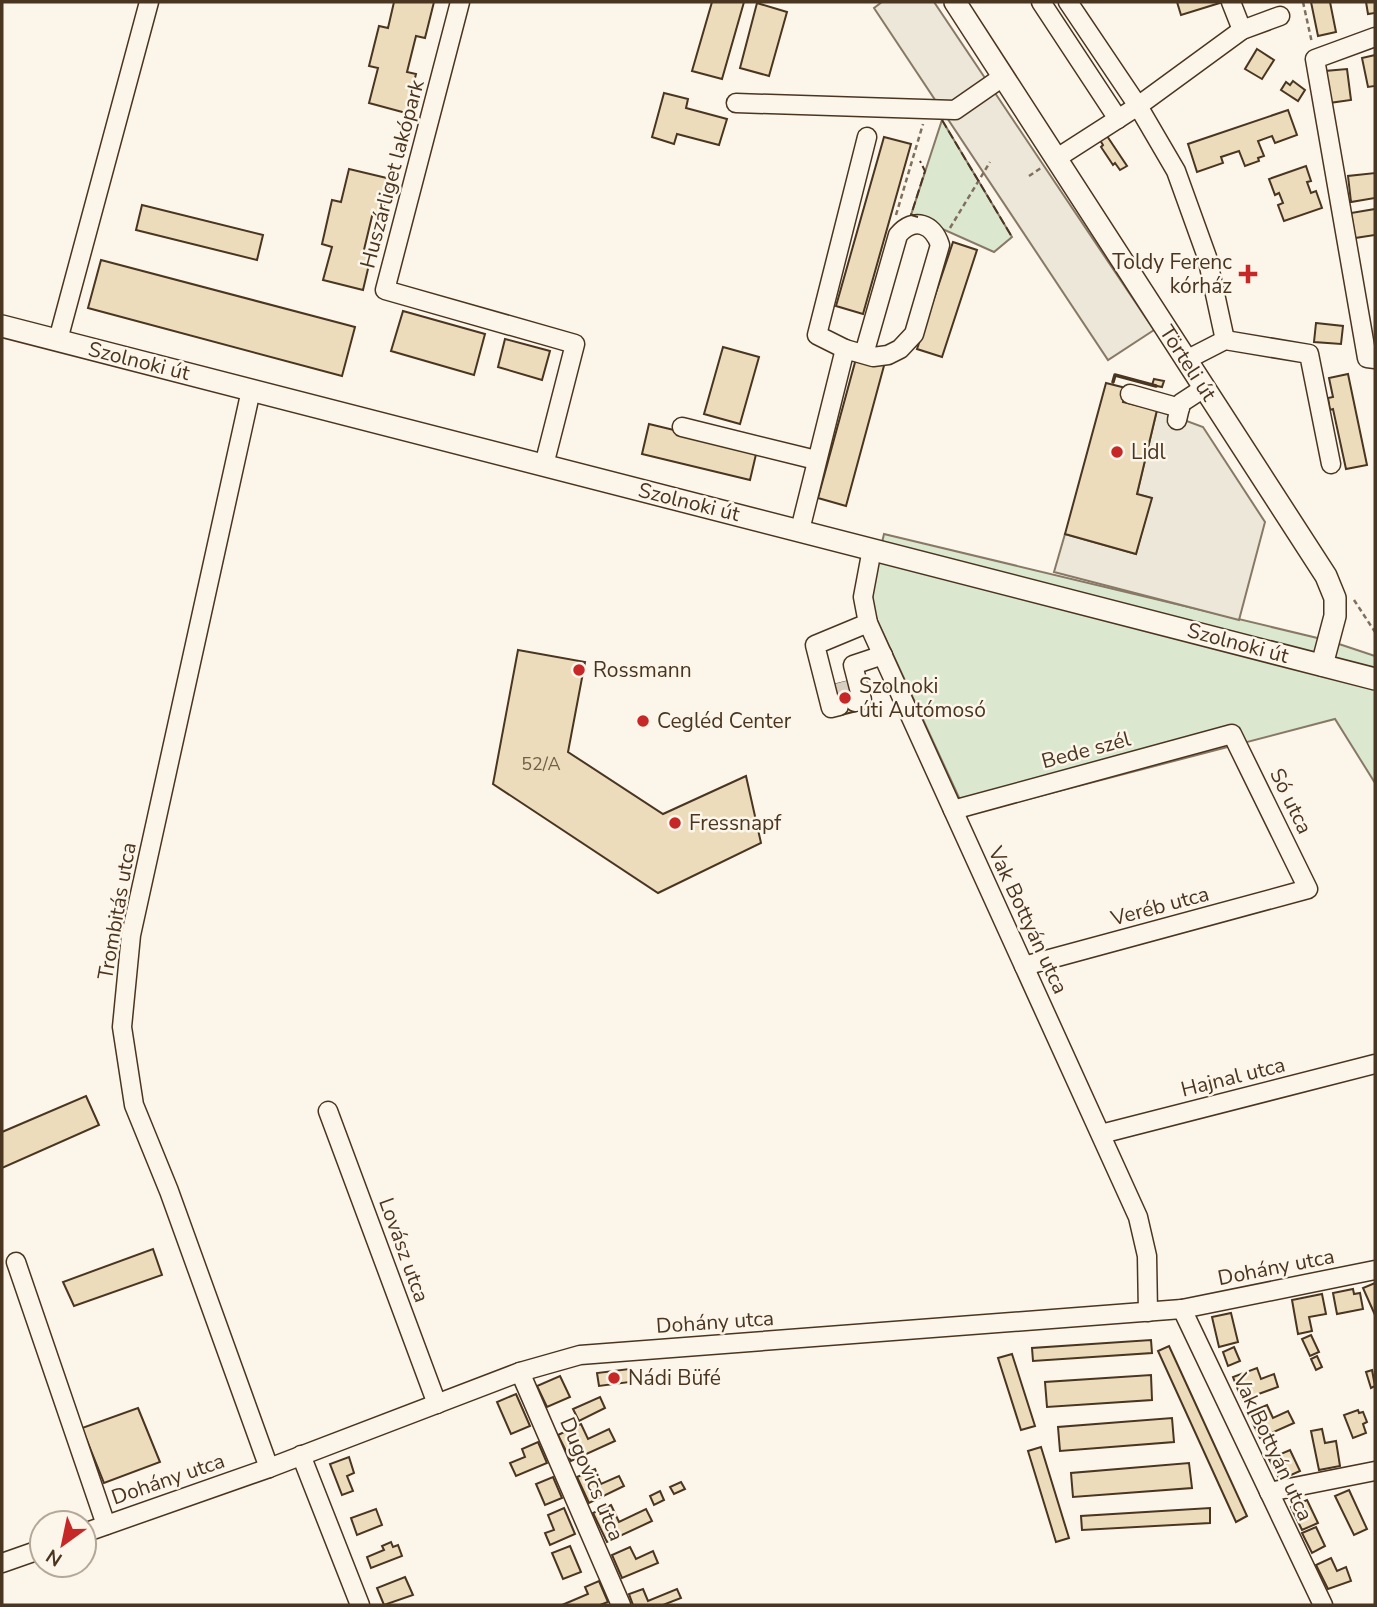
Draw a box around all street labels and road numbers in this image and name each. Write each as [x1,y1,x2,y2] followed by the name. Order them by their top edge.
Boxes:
[353,76,431,271] street label: Huszárliget lakópark
[1153,320,1223,407] street label: Törteli út
[85,335,193,387] street label: Szolnoki út
[635,476,743,528] street label: Szolnoki út
[1184,616,1292,670] street label: Szolnoki út
[1038,724,1134,775] street label: Bede szél
[1263,763,1319,839] street label: Só utca
[91,840,143,982] street label: Trombitás utca
[981,841,1074,998] street label: Vak Bottyán utca
[1107,879,1212,933] street label: Veréb utca
[1178,1051,1288,1103] street label: Hajnal utca
[372,1194,436,1306] street label: Lovász utca
[1215,1242,1337,1292] street label: Dohány utca
[655,1304,775,1340] street label: Dohány utca
[1226,1368,1319,1525] street label: Vak Bottyán utca
[553,1413,631,1545] street label: Dugovics utca
[108,1447,228,1511] street label: Dohány utca

